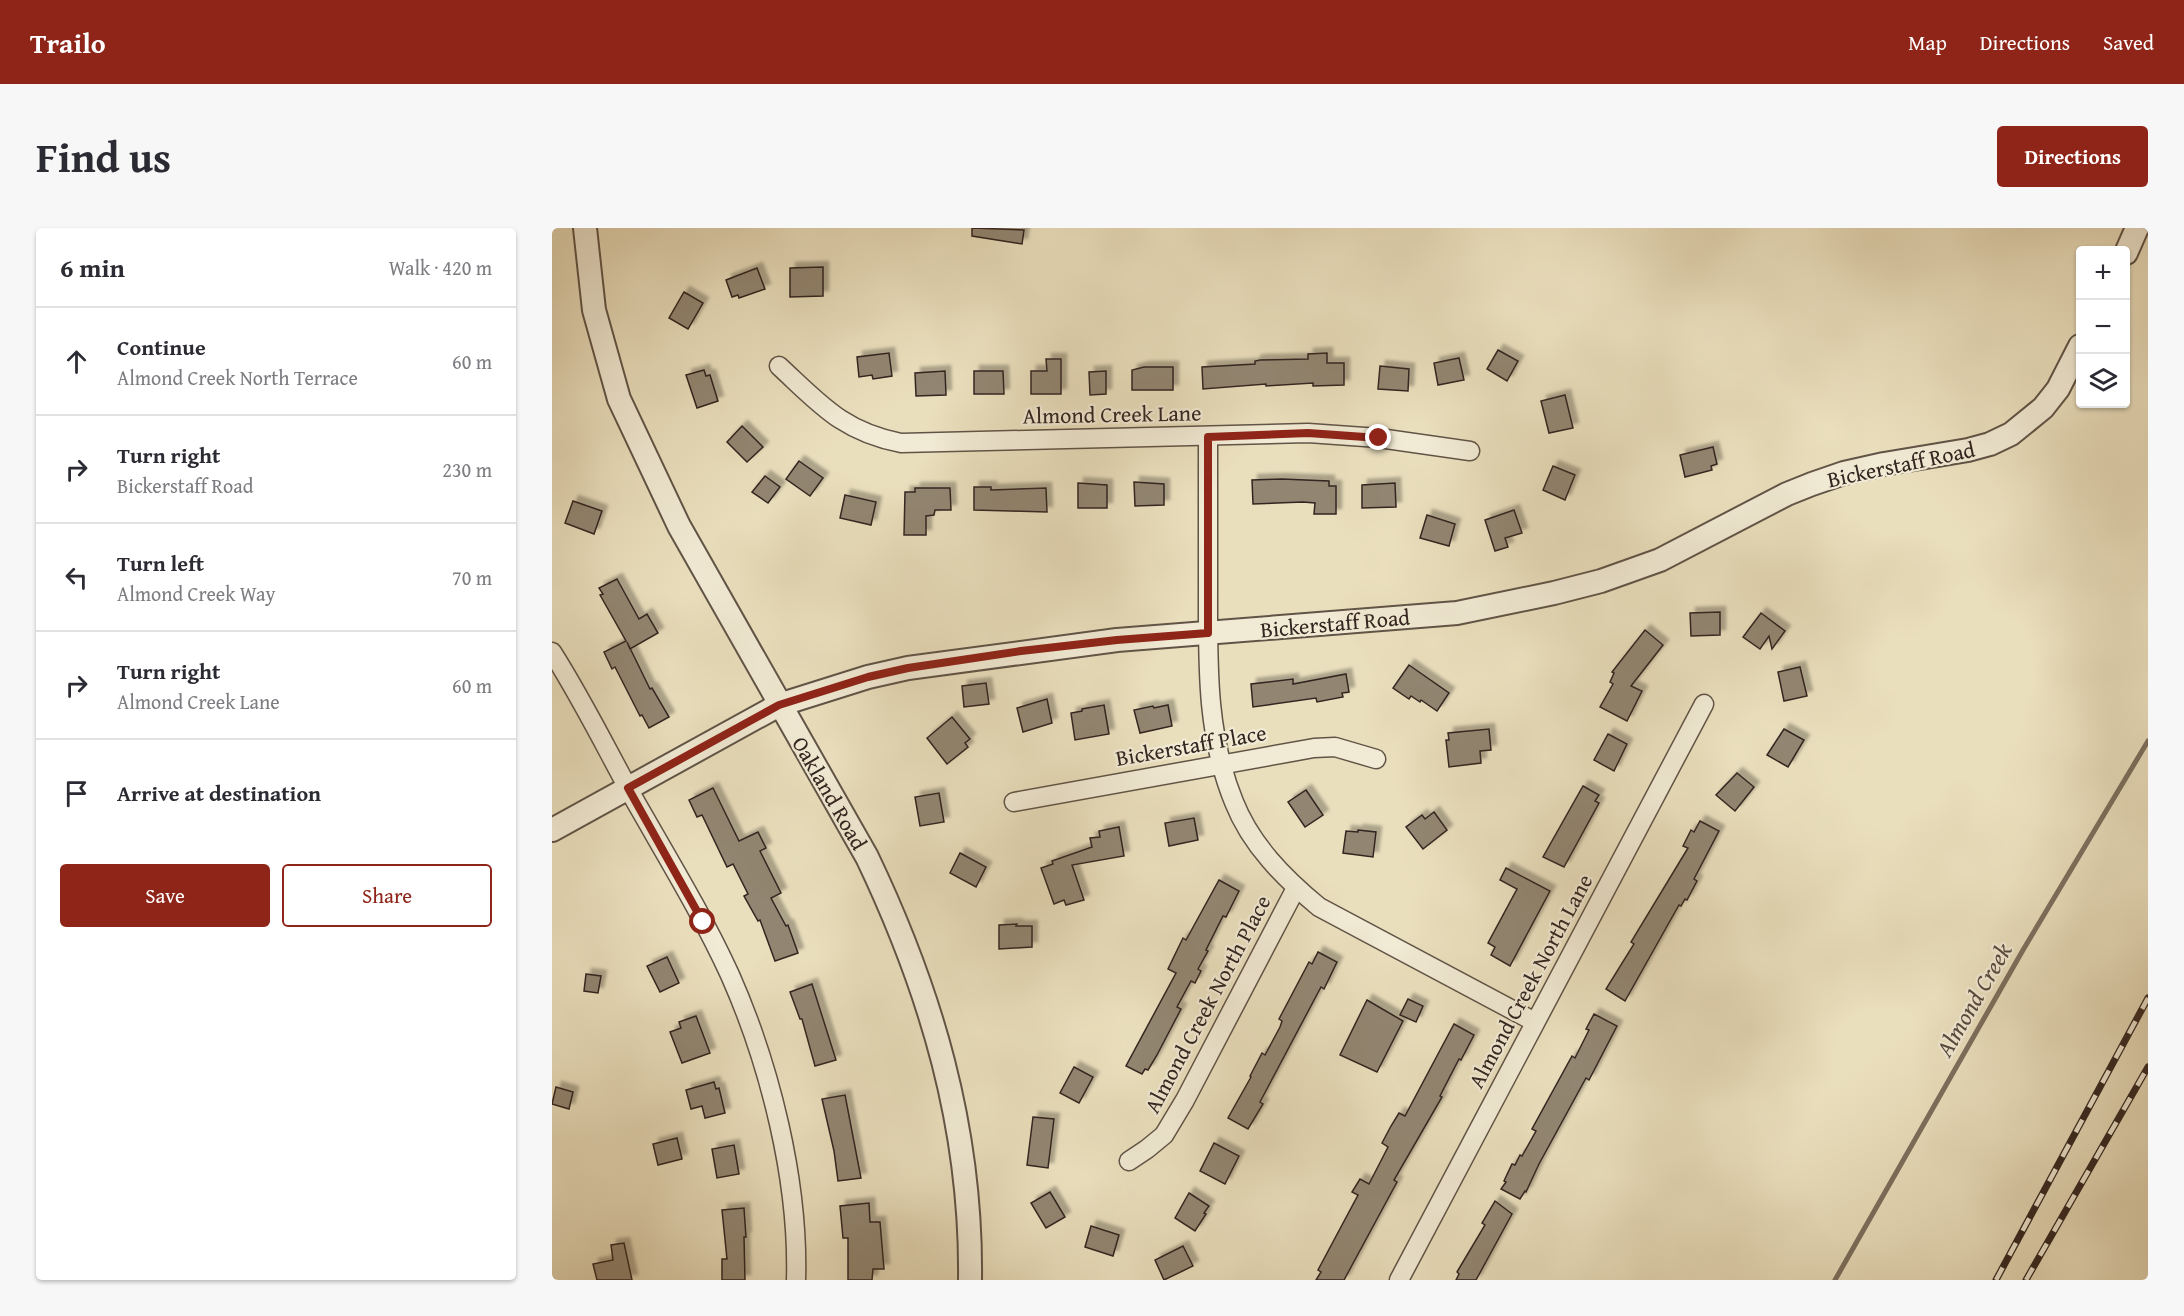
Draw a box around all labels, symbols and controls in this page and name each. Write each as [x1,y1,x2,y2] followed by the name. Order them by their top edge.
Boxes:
[30,22,106,63] text: Trailo
[1908,27,1947,58] text: Map
[1980,27,2070,58] text: Directions
[2103,27,2154,58] text: Saved
[36,126,171,187] text: Find us
[1997,126,2148,187] button: Directions
[2076,246,2130,408] map controls
[2076,246,2130,300] button: +
[60,248,125,287] text: 6 min
[389,253,492,282] text: Walk · 420 m
[2076,300,2130,354] button: −
[117,331,206,363] text: Continue
[60,345,93,378] icon: ahead
[452,347,492,376] text: 60 m
[2076,354,2130,408] button: layers
[117,363,358,392] text: Almond Creek North Terrace
[1022,396,1202,432] street label: Almond Creek Lane
[1365,424,1391,450] route end
[1824,433,1978,495] street label: Bickerstaff Road
[117,439,220,471] text: Turn right
[60,453,93,486] icon: right
[442,455,492,484] text: 230 m
[117,471,253,500] text: Bickerstaff Road
[117,547,204,579] text: Turn left
[60,561,93,594] icon: left
[452,563,492,592] text: 70 m
[117,579,275,608] text: Almond Creek Way
[1259,600,1411,645] street label: Bickerstaff Road
[117,655,220,687] text: Turn right
[60,669,93,702] icon: right
[452,671,492,700] text: 60 m
[117,687,280,716] text: Almond Creek Lane
[1113,716,1269,774] street label: Bickerstaff Place
[785,730,876,856] street label: Oakland Road
[60,777,93,810] icon: arrive
[117,777,321,809] text: Arrive at destination
[60,864,270,927] button: Save
[282,864,492,927] button: Share
[1460,868,1600,1094] street label: Almond Creek North Lane
[1136,889,1278,1119] street label: Almond Creek North Place
[689,908,715,934] route start
[1926,936,2020,1064] water label: Almond Creek

